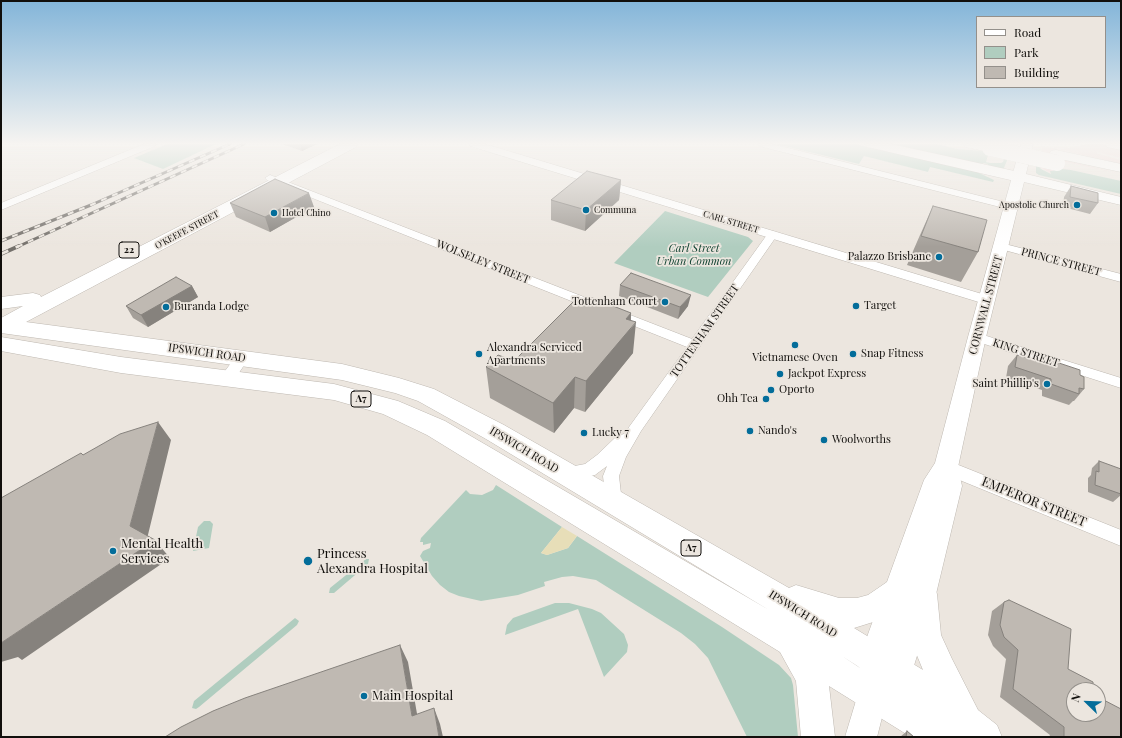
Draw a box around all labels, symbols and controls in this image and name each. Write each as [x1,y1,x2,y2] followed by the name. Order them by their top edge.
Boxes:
[976,16,1106,88] legend
[1014,24,1041,40] text: Road
[1014,44,1039,60] text: Park
[1014,64,1059,80] text: Building
[999,200,1069,210] place label: Apostolic Church
[1072,200,1082,210] marker: Apostolic Church
[581,205,591,215] marker: Communa
[594,205,636,215] place label: Communa
[269,208,279,218] marker: Hotel Chino
[282,208,331,218] place label: Hotel Chino
[702,208,760,236] street label: CARL STREET
[153,209,221,251] street label: O'KEEFE STREET
[434,237,532,287] street label: WOLSELEY STREET
[119,242,139,258] road number: 22
[657,242,731,268] park label: Carl Street Urban Common
[1020,245,1102,279] street label: PRINCE STREET
[848,250,931,264] place label: Palazzo Brisbane
[934,252,944,262] marker: Palazzo Brisbane
[966,254,1006,356] street label: CORNWALL STREET
[668,282,742,380] street label: TOTTENHAM STREET
[572,295,657,309] place label: Tottenham Court
[660,297,670,307] marker: Tottenham Court
[864,299,896,313] place label: Target
[174,300,249,314] place label: Buranda Lodge
[851,301,861,311] marker: Target
[161,302,171,312] marker: Buranda Lodge
[991,336,1061,370] street label: KING STREET
[790,340,800,350] marker: Vietnamese Oven
[167,341,247,365] street label: IPSWICH ROAD
[487,341,582,367] place label: Alexandra Serviced Apartments
[861,347,923,361] place label: Snap Fitness
[474,349,484,359] marker: Alexandra Serviced Apartments
[848,349,858,359] marker: Snap Fitness
[752,351,838,365] place label: Vietnamese Oven
[788,367,866,381] place label: Jackpot Express
[775,369,785,379] marker: Jackpot Express
[972,377,1039,391] place label: Saint Phillip's
[1042,379,1052,389] marker: Saint Phillip's
[779,383,814,397] place label: Oporto
[766,385,776,395] marker: Oporto
[351,391,371,407] road number: A7
[717,392,758,406] place label: Ohh Tea
[761,394,771,404] marker: Ohh Tea
[487,424,561,476] street label: IPSWICH ROAD
[758,424,797,438] place label: Nando's
[592,426,629,440] place label: Lucky 7
[745,426,755,436] marker: Nando's
[579,428,589,438] marker: Lucky 7
[832,433,891,447] place label: Woolworths
[819,435,829,445] marker: Woolworths
[979,474,1089,530] street label: EMPEROR STREET
[121,536,203,567] place label: Mental Health Services
[681,540,701,556] road number: A7
[108,546,118,556] marker: Mental Health Services
[317,546,428,577] place label: Princess Alexandra Hospital
[302,555,314,567] marker: Princess Alexandra Hospital
[766,588,840,640] street label: IPSWICH ROAD
[1066,682,1106,722] north arrow
[372,688,453,704] place label: Main Hospital
[359,691,369,701] marker: Main Hospital
[1067,691,1084,704] text: N

